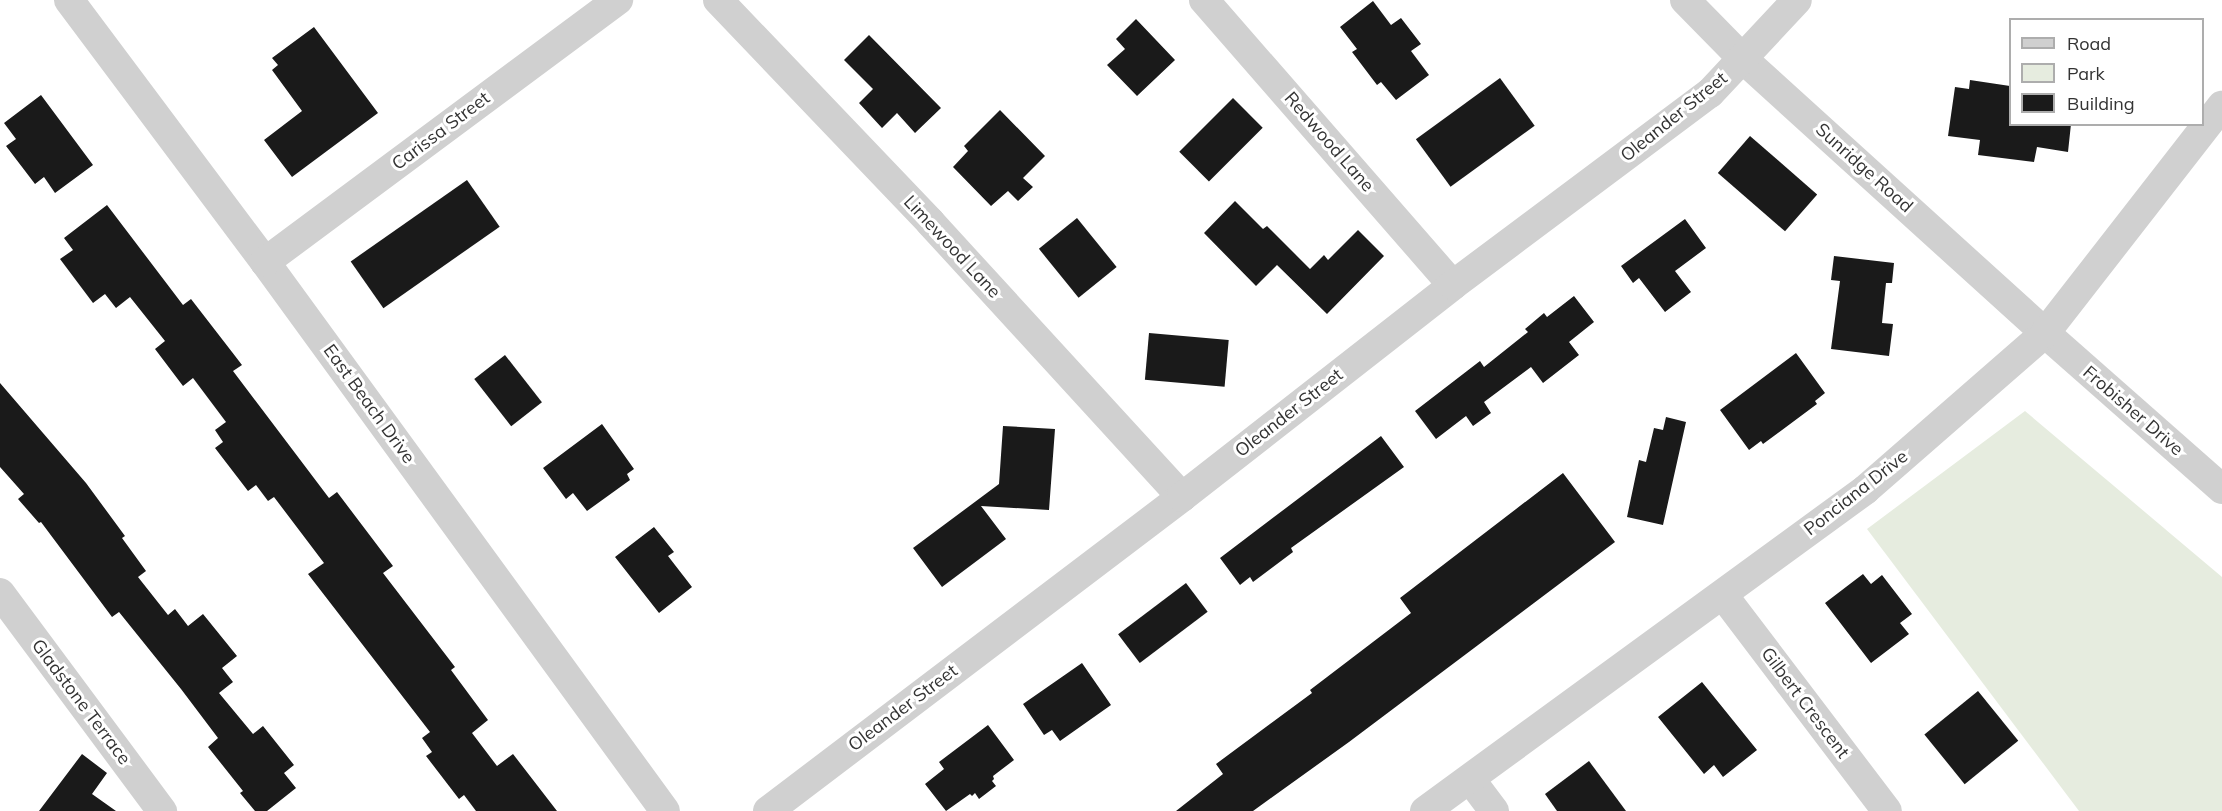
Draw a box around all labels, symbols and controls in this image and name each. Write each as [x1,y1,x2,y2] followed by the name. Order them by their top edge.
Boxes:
[2009,18,2204,126] legend
[2067,32,2111,55] text: Road
[2067,62,2105,85] text: Park
[1616,67,1732,167] street label: Oleander Street
[388,87,494,175] street label: Carissa Street
[1280,88,1378,196] street label: Redwood Lane
[2067,92,2135,115] text: Building
[1811,119,1917,217] street label: Sunridge Road
[899,191,1005,303] street label: Limewood Lane
[319,340,419,468] street label: East Beach Drive
[2078,362,2188,460] street label: Frobisher Drive
[1231,364,1347,462] street label: Oleander Street
[1800,446,1912,540] street label: Ponciana Drive
[27,635,135,769] street label: Gladstone Terrace
[1756,643,1854,763] street label: Gilbert Crescent
[844,660,962,756] street label: Oleander Street

